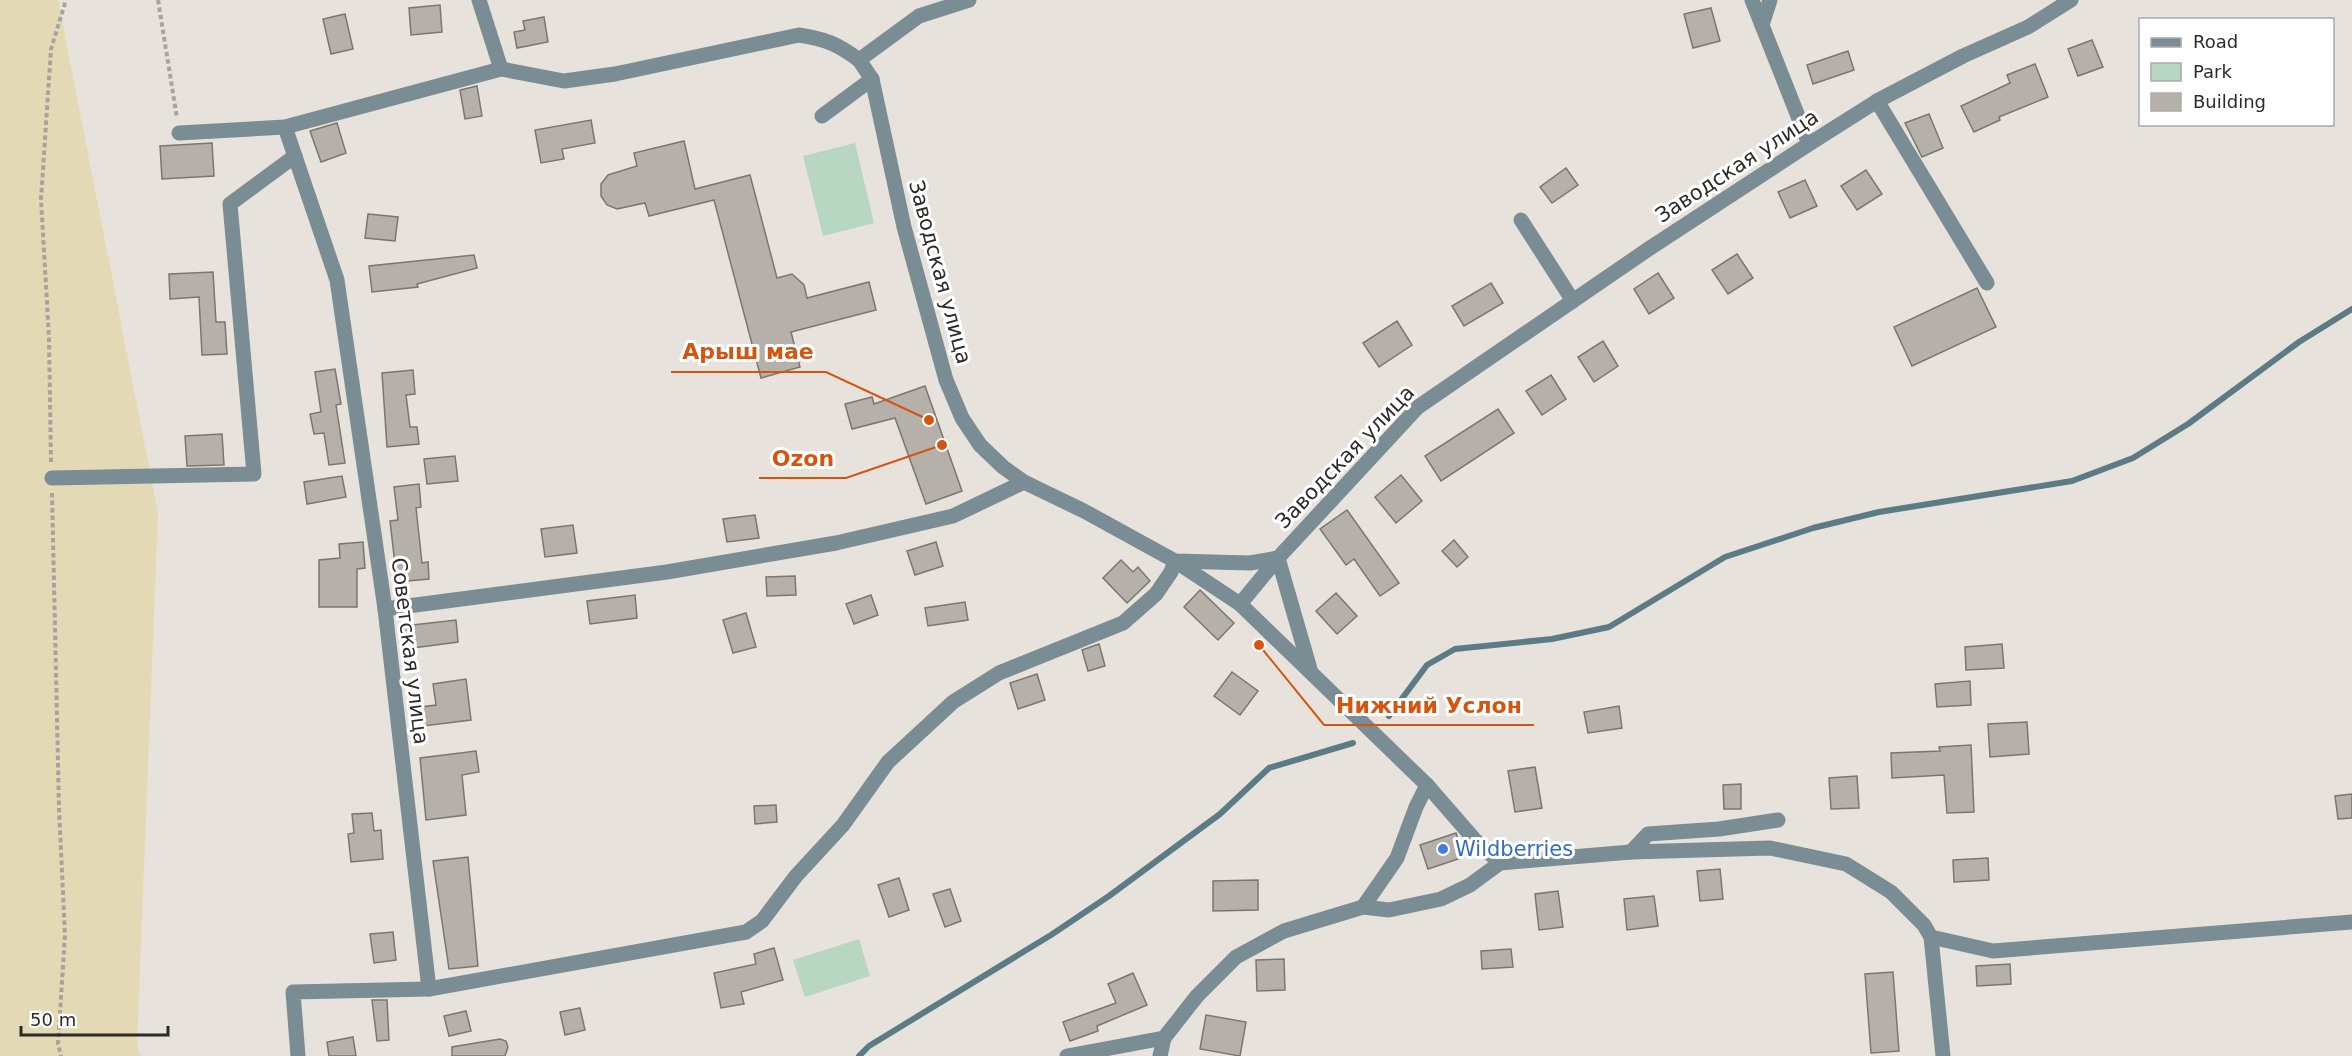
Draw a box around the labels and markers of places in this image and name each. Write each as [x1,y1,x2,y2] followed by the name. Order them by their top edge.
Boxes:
[671,332,826,372] callout: Арыш мае
[759,438,846,478] callout: Ozon
[1324,685,1534,725] callout: Нижний Услон
[1455,837,1573,861] place label: Wildberries
[1436,842,1450,856] marker: Wildberries

